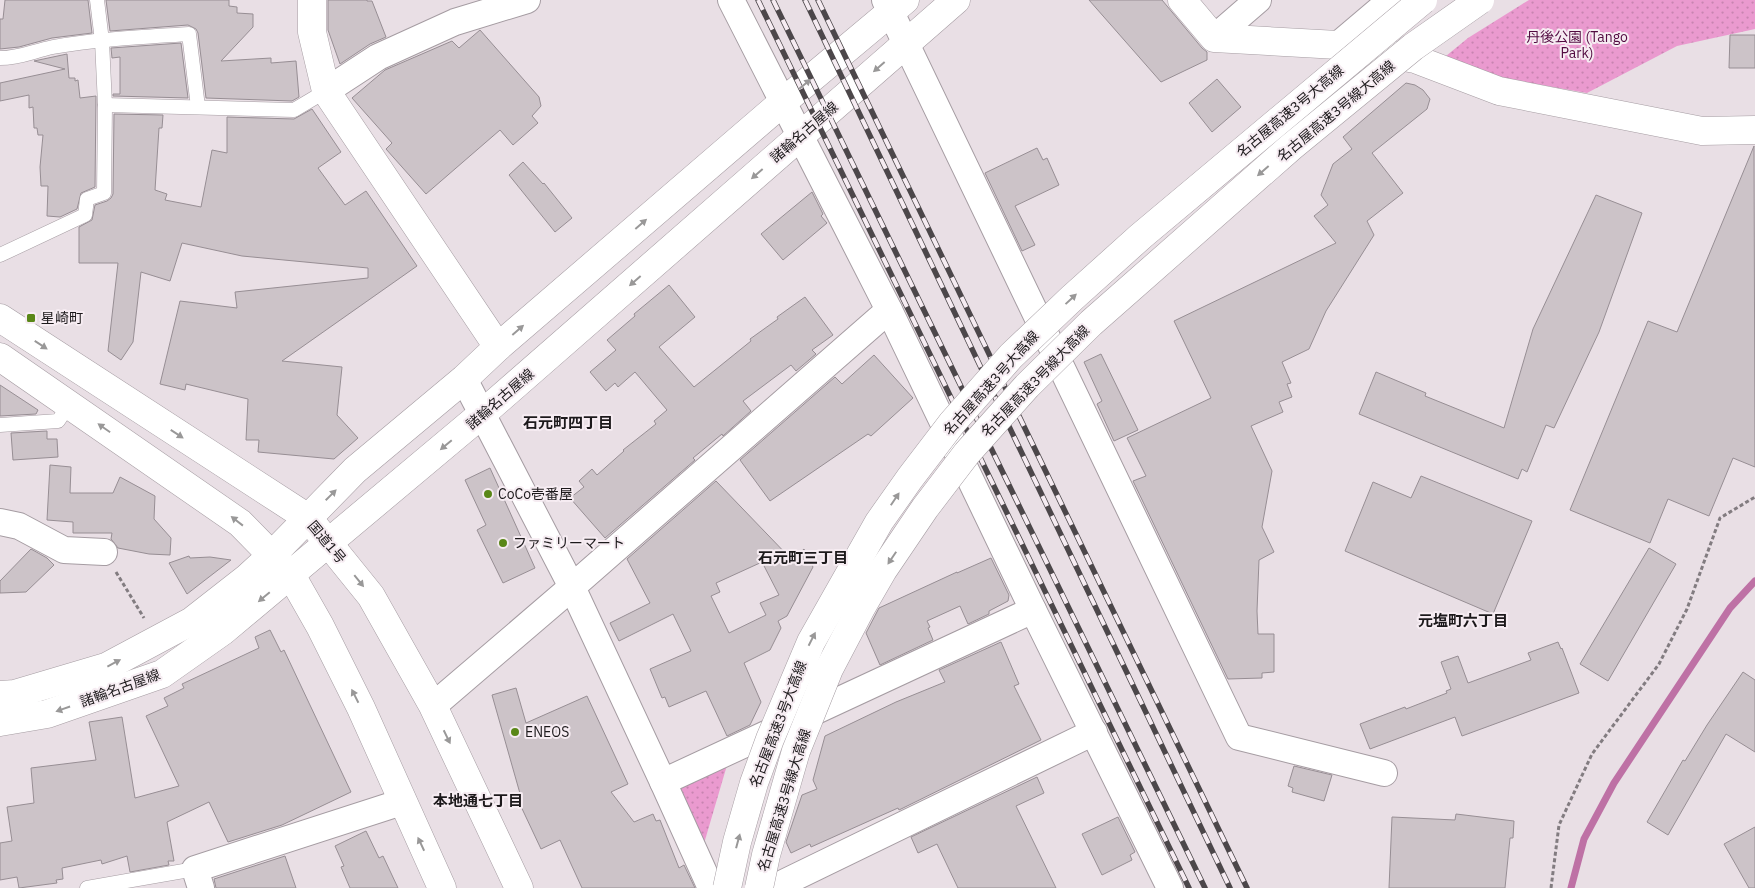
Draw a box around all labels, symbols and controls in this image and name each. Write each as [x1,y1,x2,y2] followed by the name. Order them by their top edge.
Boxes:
[1526,28,1628,62] park label: 丹後公園 (Tango Park)
[1273,56,1399,166] street label: 名古屋高速3号線大高線
[873,61,886,72] one-way arrow
[1233,61,1347,161] street label: 名古屋高速3号大高線
[798,78,811,89] one-way arrow
[766,98,842,166] street label: 諸輪名古屋線
[1258,165,1270,177] one-way arrow
[751,168,764,179] one-way arrow
[635,218,648,229] one-way arrow
[628,275,641,286] one-way arrow
[1065,293,1077,305] one-way arrow
[41,309,83,327] place label: 星崎町
[25,312,37,324] marker: 星崎町
[977,321,1093,441] street label: 名古屋高速3号線大高線
[511,324,524,335] one-way arrow
[939,327,1043,439] street label: 名古屋高速3号大高線
[34,340,47,349] one-way arrow
[462,365,538,433] street label: 諸輪名古屋線
[523,413,613,432] district label: 石元町四丁目
[97,423,110,433] one-way arrow
[170,429,183,438] one-way arrow
[440,439,453,450] one-way arrow
[498,485,573,503] place label: CoCo壱番屋
[482,488,494,500] marker: CoCo壱番屋
[325,489,337,501] one-way arrow
[890,493,900,506] one-way arrow
[231,516,244,527] one-way arrow
[304,517,350,567] street label: 国道1号
[513,534,625,552] place label: ファミリーマート
[497,537,509,549] marker: ファミリーマート
[758,548,848,567] district label: 石元町三丁目
[887,551,897,565] one-way arrow
[353,574,364,587] one-way arrow
[258,592,271,603] one-way arrow
[1418,611,1508,630] district label: 元塩町六丁目
[808,632,816,646] one-way arrow
[746,658,810,790] street label: 名古屋高速3号大高線
[107,659,121,667] one-way arrow
[77,665,163,711] street label: 諸輪名古屋線
[350,688,359,703] one-way arrow
[56,705,71,713] one-way arrow
[525,723,569,741] place label: ENEOS
[509,726,521,738] marker: ENEOS
[754,726,814,874] street label: 名古屋高速3号線大高線
[443,730,452,745] one-way arrow
[433,791,523,810] district label: 本地通七丁目
[734,833,742,848] one-way arrow
[417,837,425,851] one-way arrow

